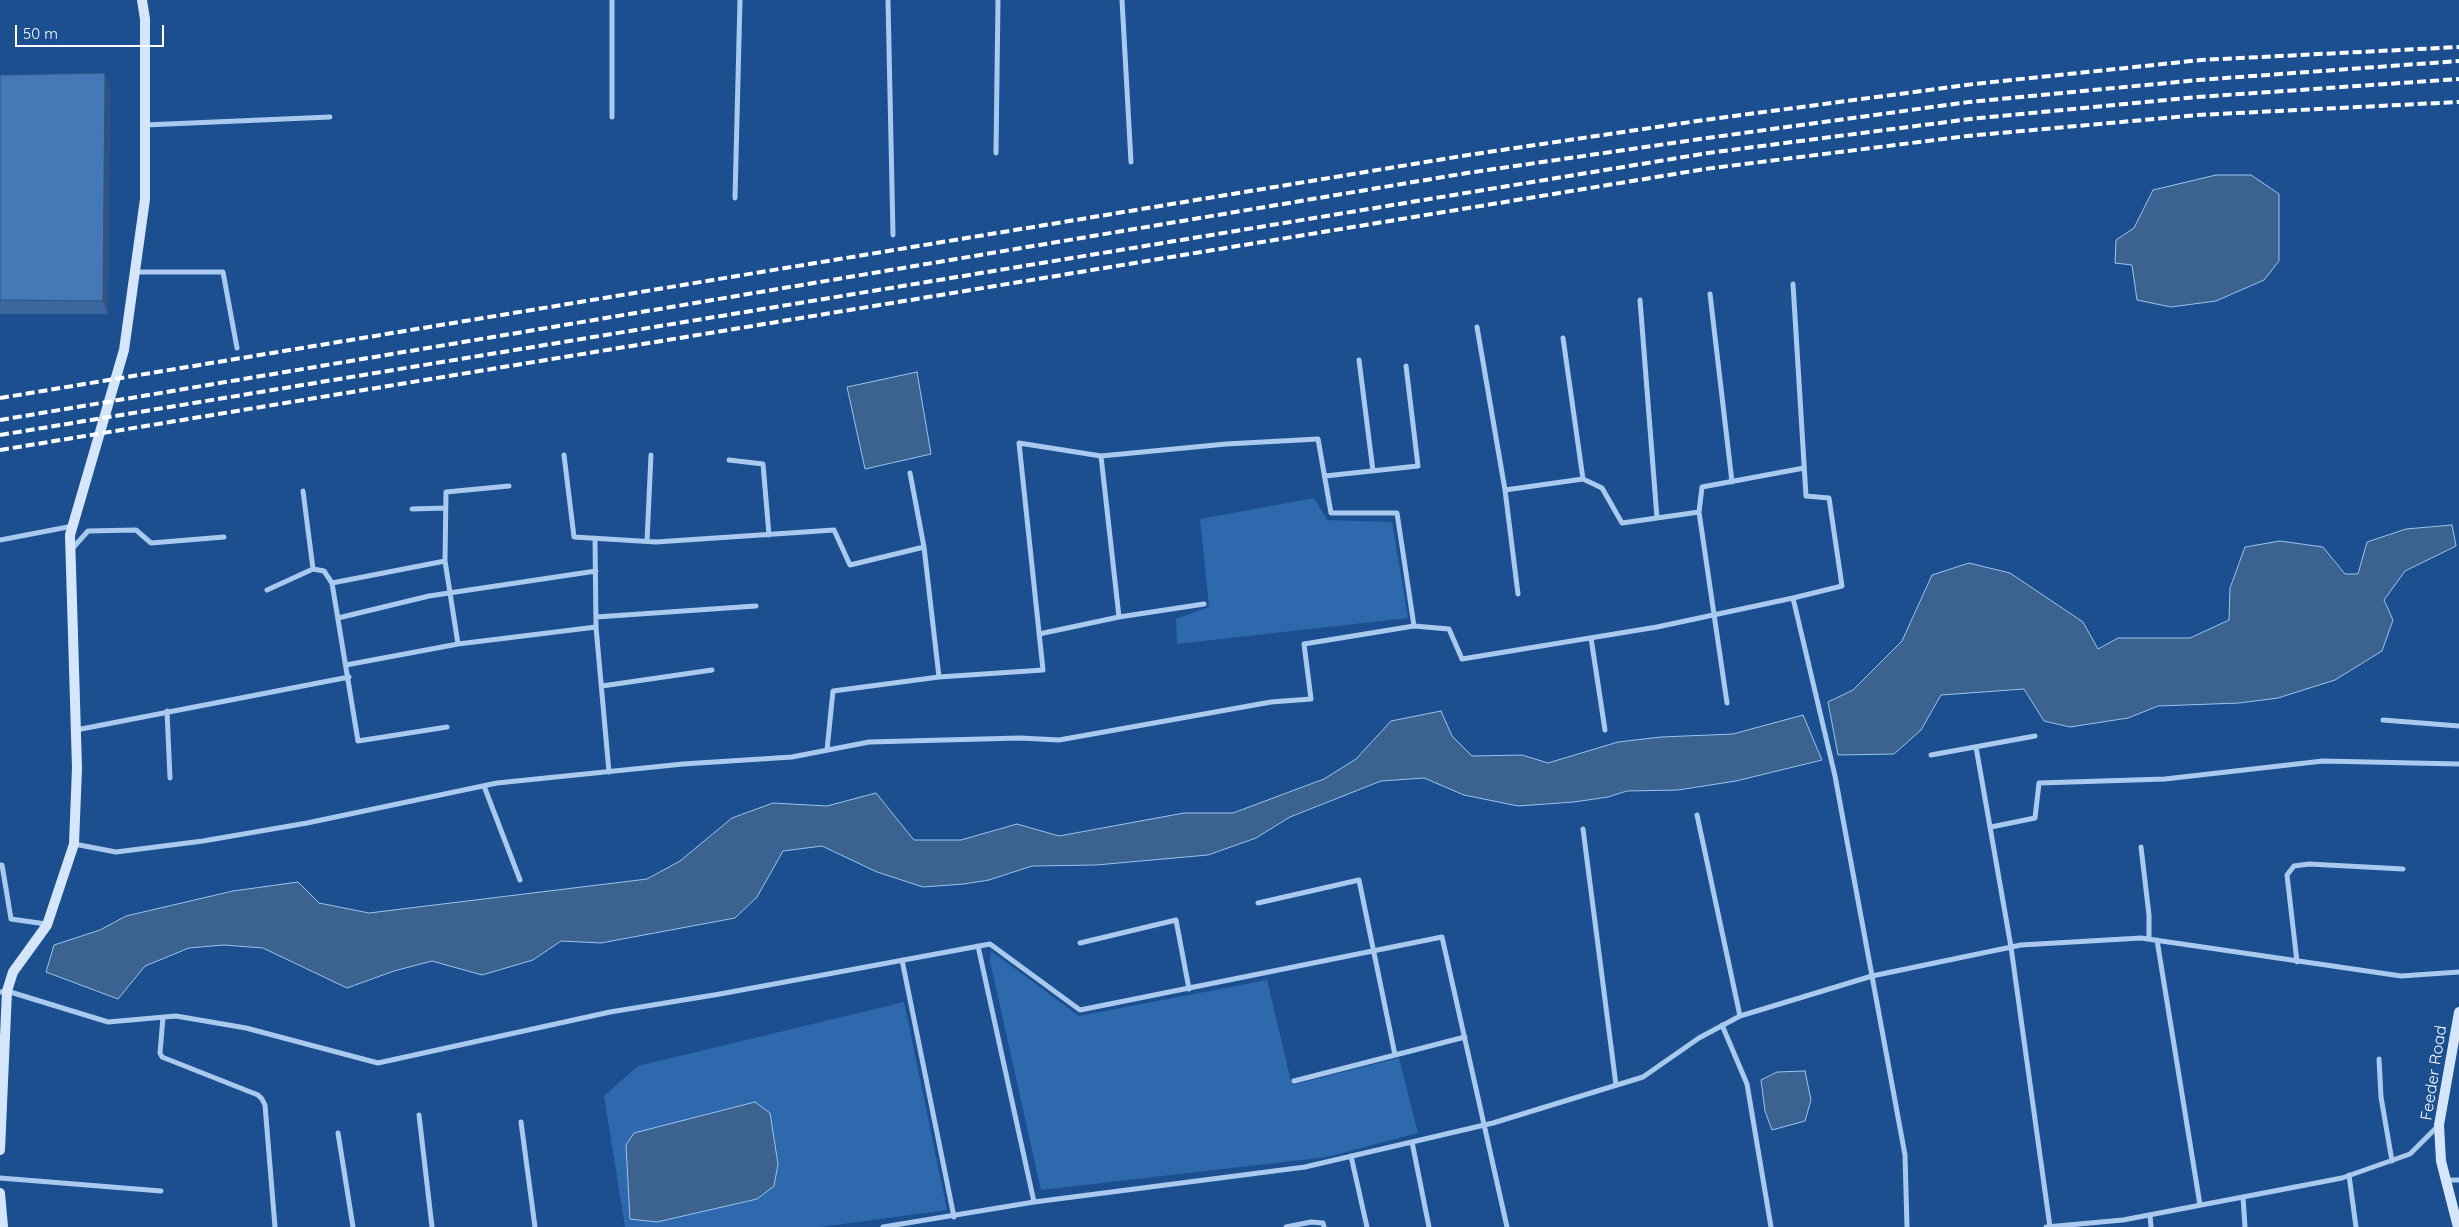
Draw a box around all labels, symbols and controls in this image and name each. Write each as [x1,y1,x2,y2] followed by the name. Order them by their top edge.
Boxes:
[18,15,166,47] scale bar
[23,24,58,43] text: 50 m
[2417,1024,2451,1122] street label: Feeder Road

